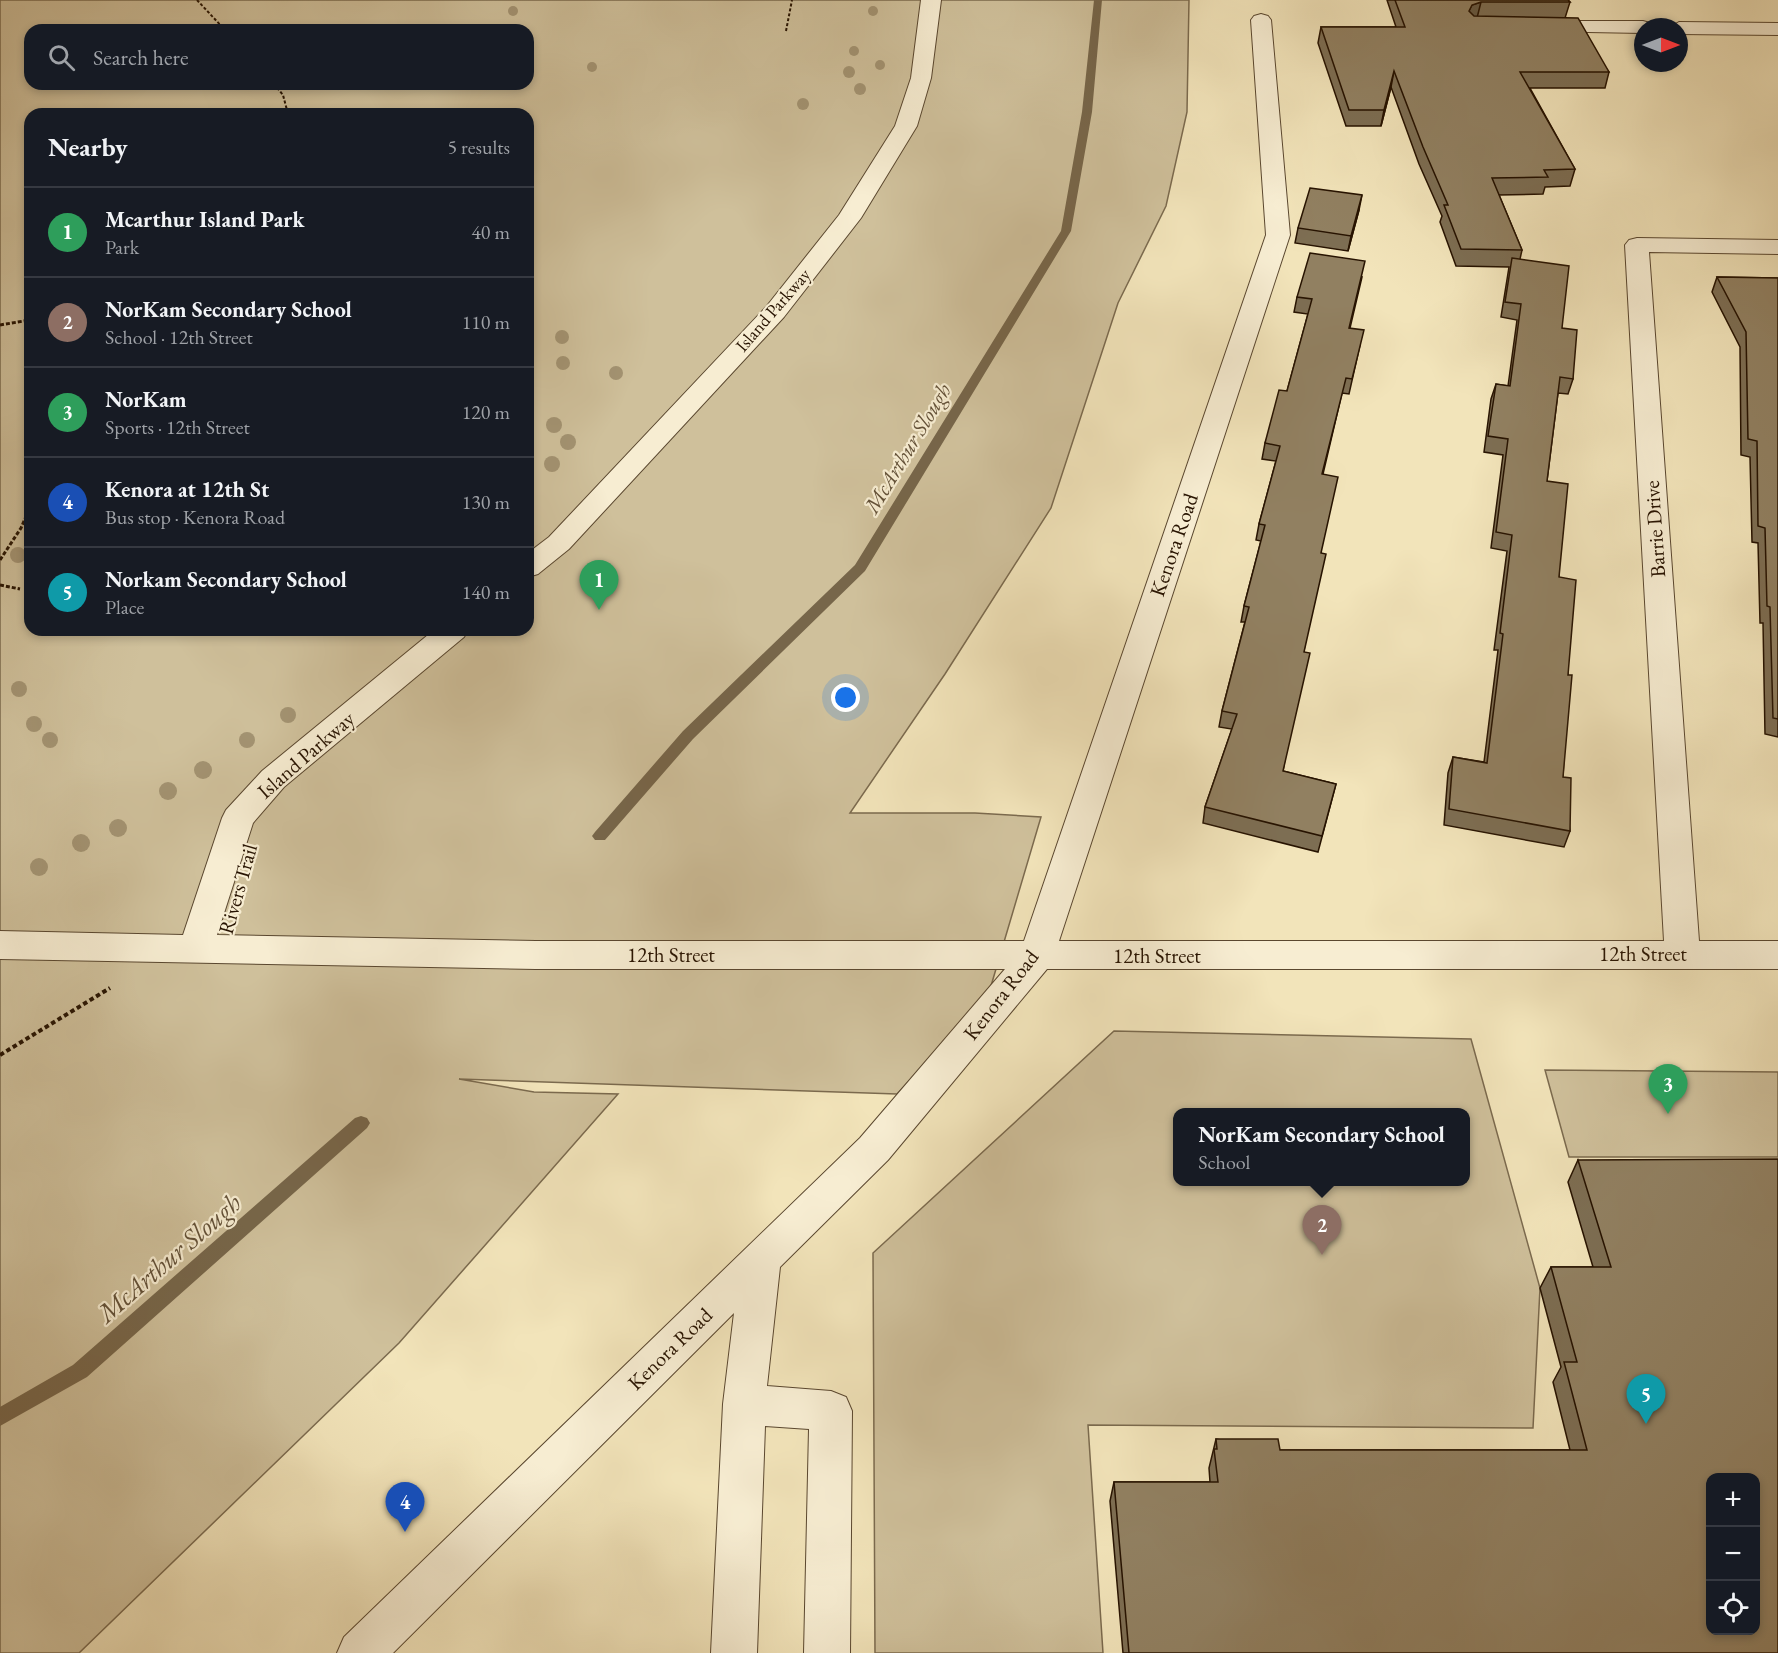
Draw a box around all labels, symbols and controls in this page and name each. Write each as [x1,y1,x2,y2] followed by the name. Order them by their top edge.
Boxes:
[1634,18,1688,72] north arrow
[24,24,534,90] search box
[45,41,78,74] icon: search
[93,43,188,72] text: Search here
[48,130,128,164] text: Nearby
[447,134,510,160] text: 5 results
[105,205,304,234] text: Mcarthur Island Park
[62,219,73,245] text: 1
[471,219,510,245] text: 40 m
[105,234,139,260] text: Park
[730,263,815,356] street label: Island Parkway
[105,295,352,324] text: NorKam Secondary School
[62,309,73,335] text: 2
[462,309,510,335] text: 110 m
[105,324,253,350] text: School · 12th Street
[856,378,958,520] water label: McArthur Slough
[105,385,187,414] text: NorKam
[62,399,73,425] text: 3
[462,399,510,425] text: 120 m
[105,414,250,440] text: Sports · 12th Street
[105,475,269,504] text: Kenora at 12th St
[1638,480,1671,578] street label: Barrie Drive
[62,489,73,515] text: 4
[462,489,510,515] text: 130 m
[1143,489,1204,600] street label: Kenora Road
[105,504,285,530] text: Bus stop · Kenora Road
[580,560,618,610] pin: 1
[105,565,347,594] text: Norkam Secondary School
[62,579,73,605] text: 5
[462,579,510,605] text: 140 m
[105,594,144,620] text: Place
[831,683,860,712] your location
[251,704,361,804] street label: Island Parkway
[212,841,263,937] street label: Rivers Trail
[1599,940,1687,967] street label: 12th Street
[627,941,715,968] street label: 12th Street
[1113,942,1201,969] street label: 12th Street
[957,944,1045,1045] street label: Kenora Road
[1648,1064,1688,1114] pin: 3
[1173,1108,1470,1186] popup
[1198,1120,1445,1149] text: NorKam Secondary School
[1198,1149,1250,1175] text: School
[88,1185,248,1331] water label: McArthur Slough
[1302,1206,1342,1255] pin: 2
[622,1301,718,1396] street label: Kenora Road
[1626,1374,1666,1424] pin: 5
[1706,1473,1760,1635] map controls
[1706,1473,1760,1527] button: +
[386,1482,424,1532] pin: 4
[1706,1527,1760,1581] button: −
[1706,1581,1760,1635] button: locate

